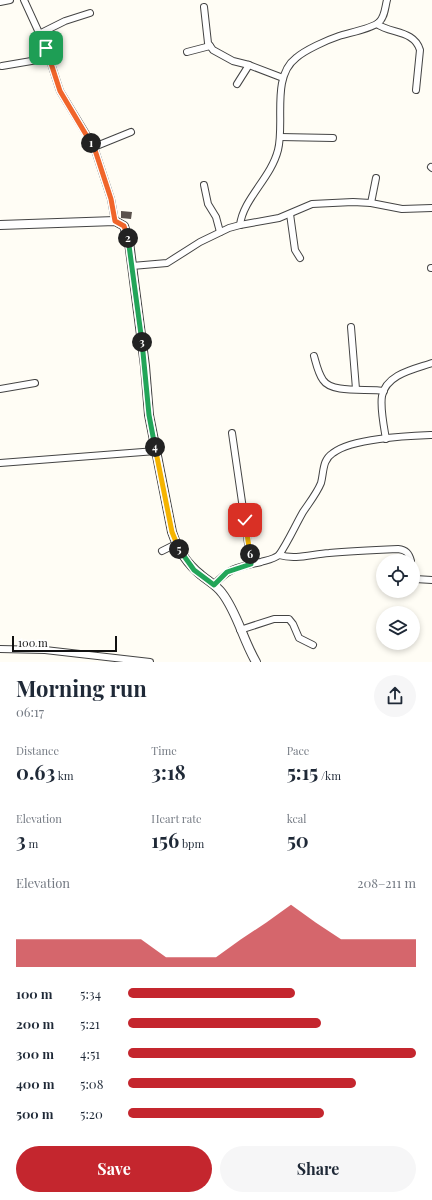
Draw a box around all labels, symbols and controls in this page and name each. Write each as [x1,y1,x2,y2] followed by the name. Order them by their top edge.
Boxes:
[29,31,63,65] pin
[35,37,57,59] icon: arrive
[81,133,101,153] pin: 1
[89,135,93,150] text: 1
[118,228,138,248] pin: 2
[125,230,131,245] text: 2
[132,332,152,352] pin: 3
[139,334,145,349] text: 3
[145,437,165,457] pin: 4
[152,439,158,454] text: 4
[228,503,262,537] pin
[234,509,256,531] icon: check
[169,539,189,559] pin: 5
[176,541,182,556] text: 5
[240,544,260,564] pin: 6
[247,546,253,561] text: 6
[376,554,420,650] map controls
[376,554,420,598] button: locate
[376,606,420,650] button: layers
[12,634,117,653] scale bar
[18,635,48,650] text: 100 m
[16,673,147,703] text: Morning run
[374,675,416,717] button: share
[16,703,44,720] text: 06:17
[16,743,59,758] text: Distance
[151,743,177,758] text: Time
[287,743,309,758] text: Pace
[16,758,55,785] text: 0.63
[151,758,186,785] text: 3:18
[287,758,318,785] text: 5:15
[55,768,74,783] text: km
[318,768,341,783] text: /km
[16,811,62,826] text: Elevation
[151,811,202,826] text: Heart rate
[287,811,306,826] text: kcal
[16,826,26,853] text: 3
[151,826,179,853] text: 156
[287,826,309,853] text: 50
[26,836,38,851] text: m
[179,836,204,851] text: bpm
[16,874,70,891] text: Elevation
[357,874,416,891] text: 208–211 m
[16,985,53,1002] text: 100 m
[80,985,101,1002] text: 5:34
[16,1015,54,1032] text: 200 m
[80,1015,100,1032] text: 5:21
[16,1045,54,1062] text: 300 m
[80,1045,100,1062] text: 4:51
[16,1075,54,1092] text: 400 m
[80,1075,103,1092] text: 5:08
[16,1105,54,1122] text: 500 m
[80,1105,103,1122] text: 5:20
[16,1146,212,1192] button: Save
[220,1146,416,1192] button: Share

